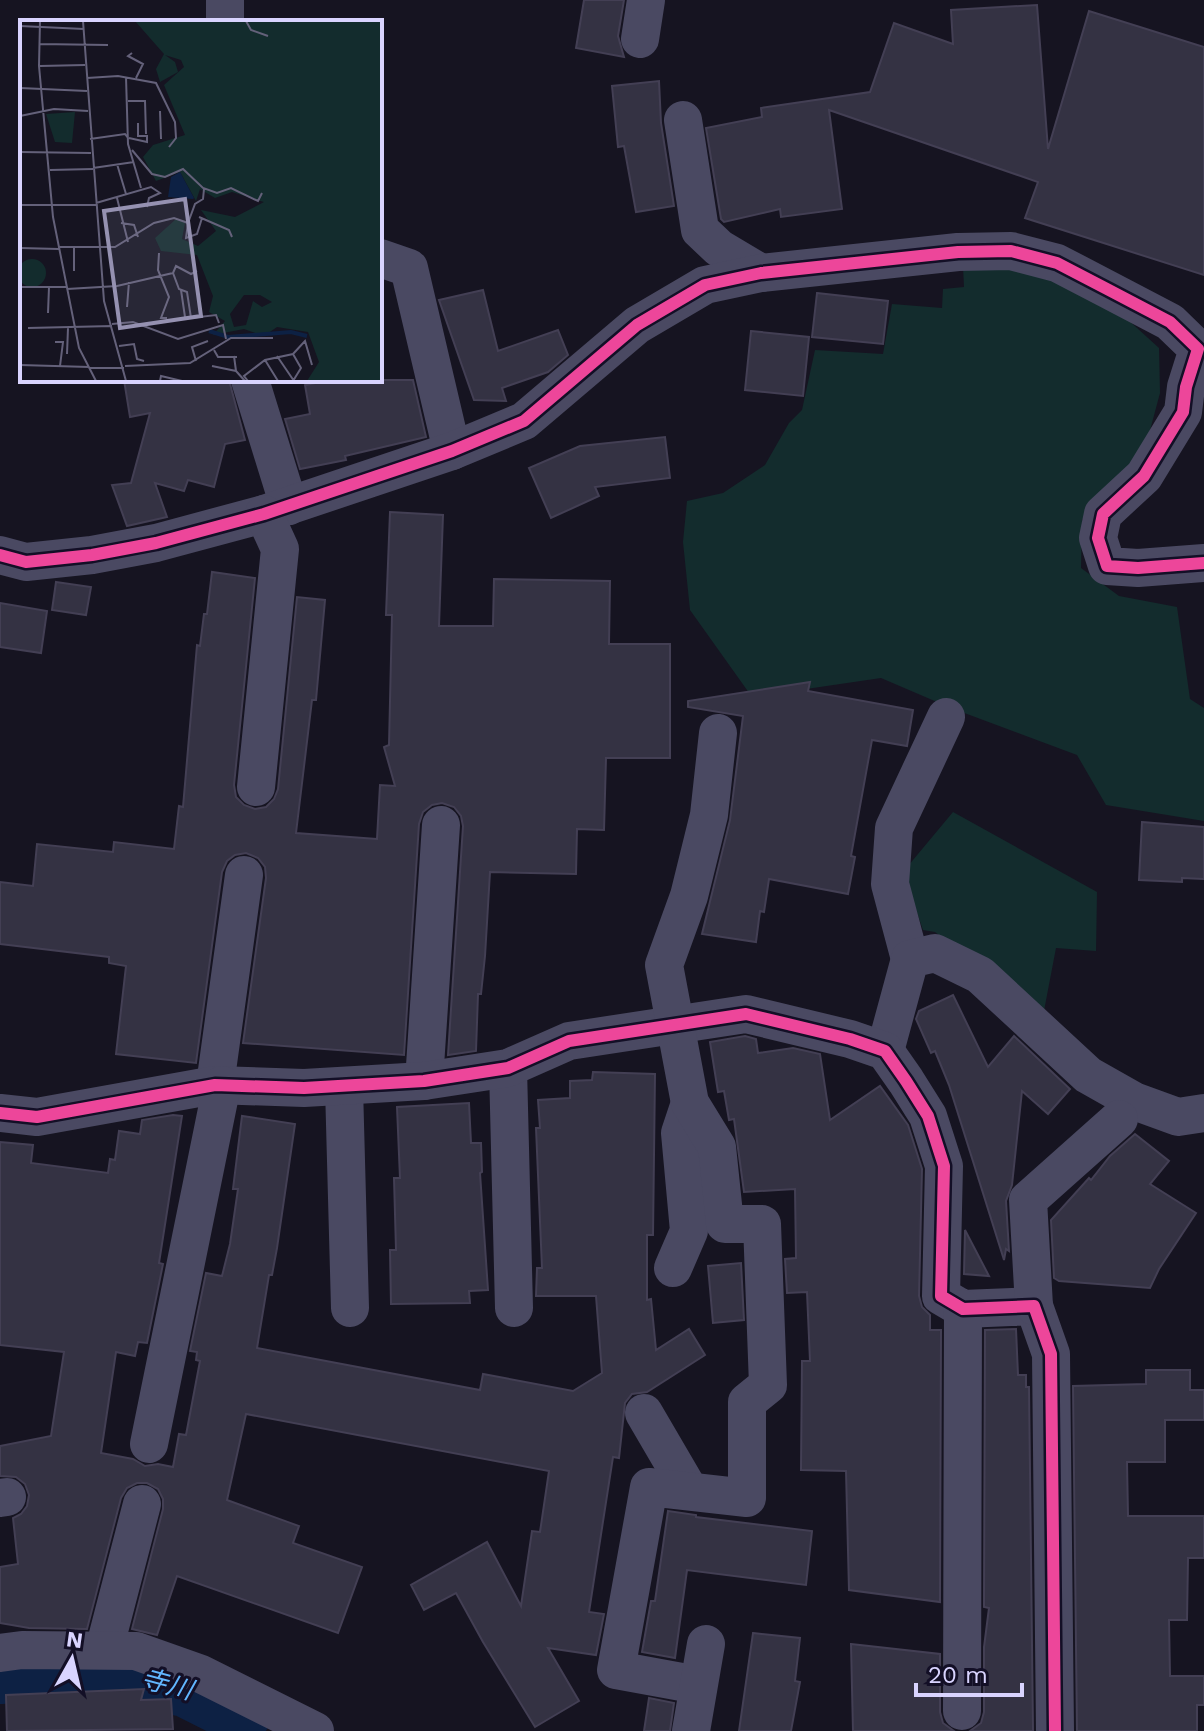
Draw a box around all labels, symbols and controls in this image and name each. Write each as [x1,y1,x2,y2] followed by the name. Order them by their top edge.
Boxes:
[20,20,382,382] inset map
[32,1619,112,1699] north arrow
[65,1626,85,1653] text: N
[916,1647,1022,1697] scale bar
[928,1661,988,1689] text: 20 m
[138,1663,199,1706] water label: 寺川

